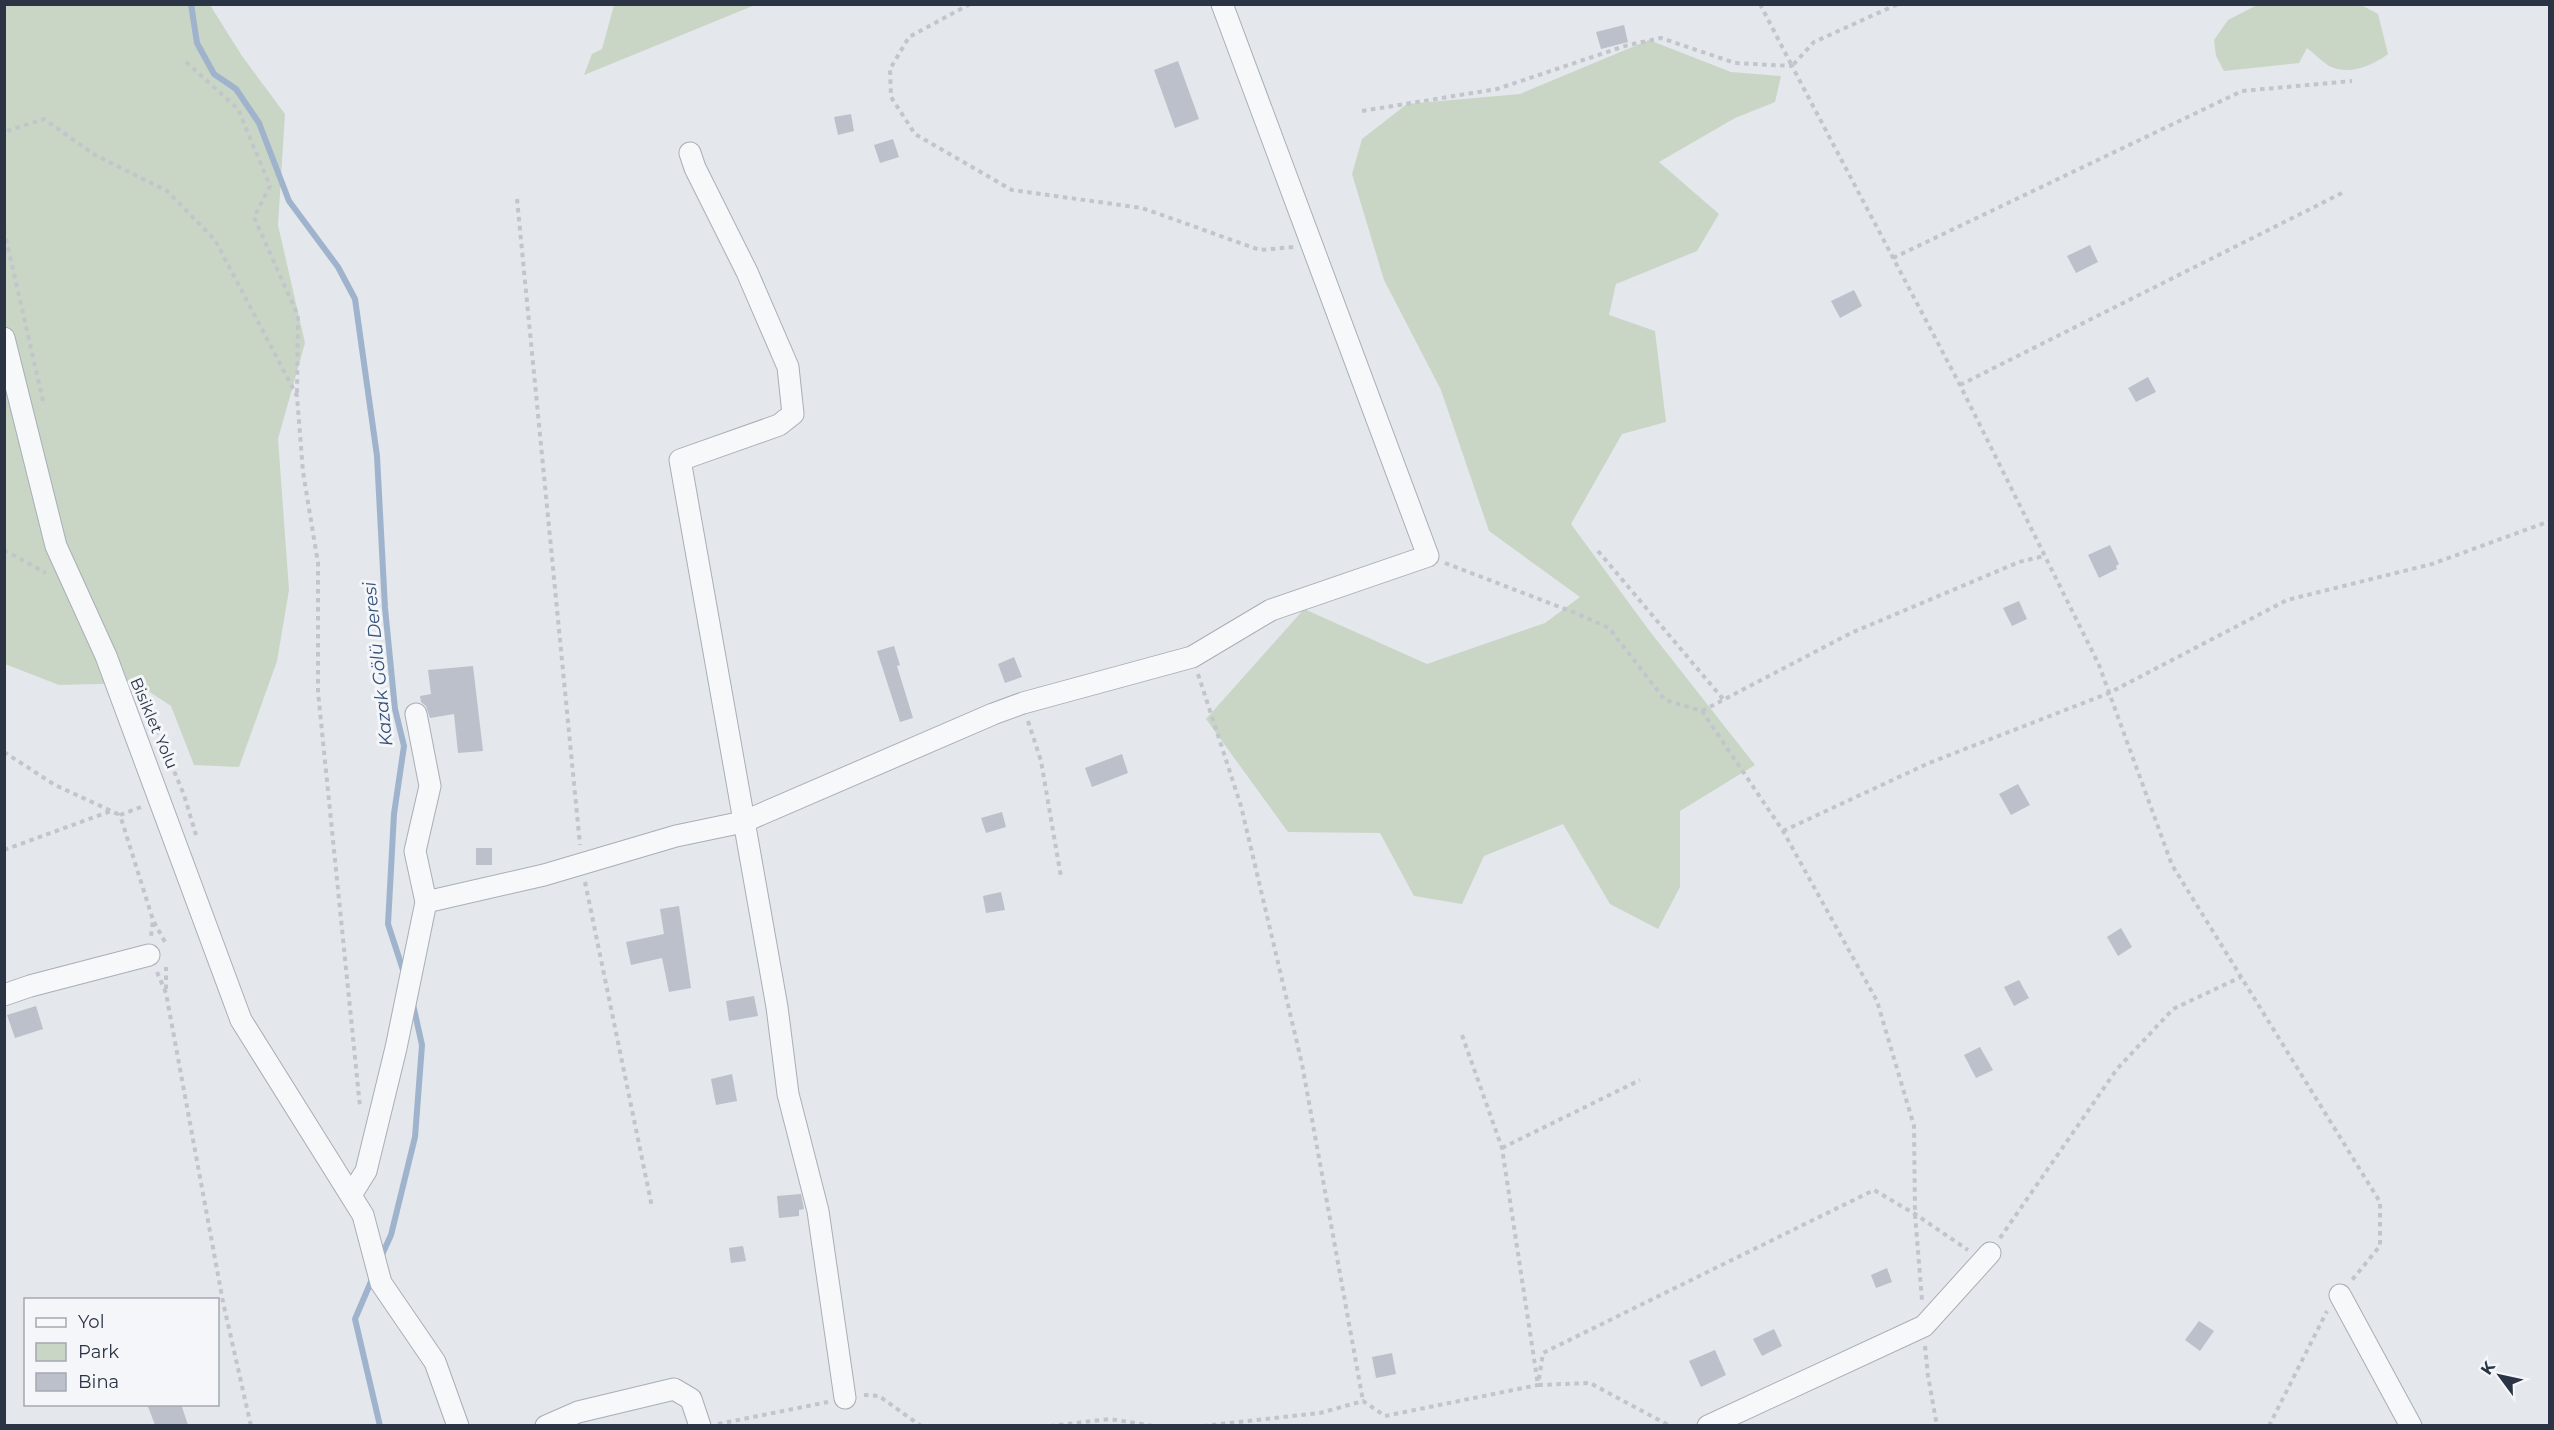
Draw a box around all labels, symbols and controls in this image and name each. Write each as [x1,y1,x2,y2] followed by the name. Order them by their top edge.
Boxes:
[358,580,398,747] water label: Kazak Gölü Deresi
[126,675,182,771] street label: Bisiklet Yolu
[24,1298,219,1406] legend
[78,1311,104,1333] text: Yol
[78,1341,119,1363] text: Park
[2470,1346,2530,1406] north arrow
[2477,1357,2500,1378] text: K
[78,1371,119,1393] text: Bina

